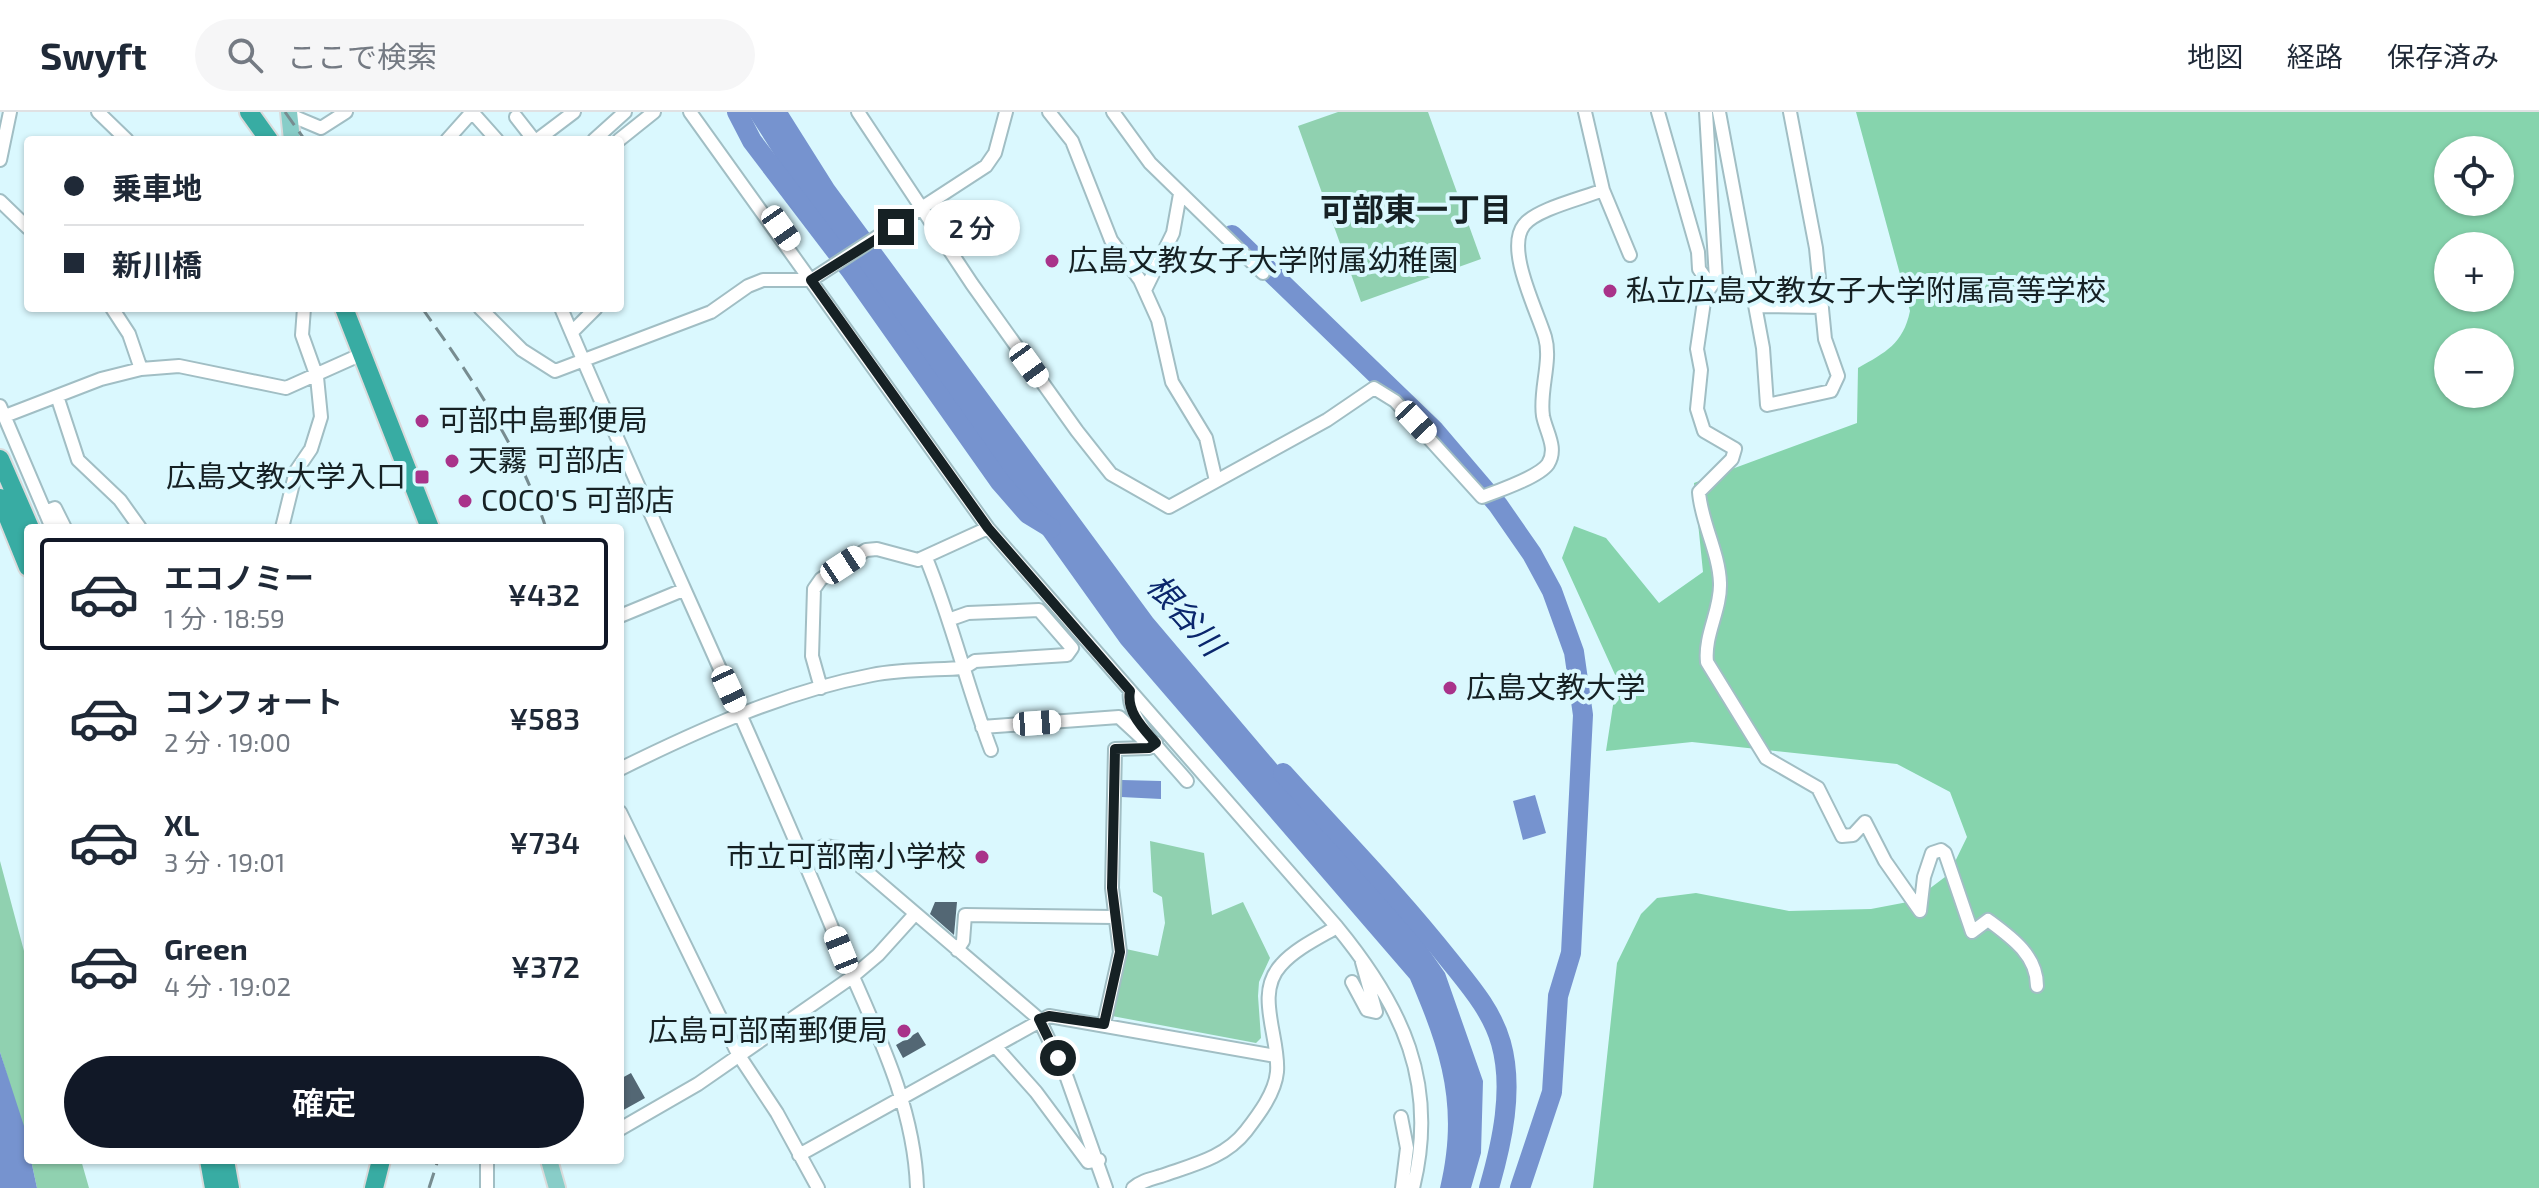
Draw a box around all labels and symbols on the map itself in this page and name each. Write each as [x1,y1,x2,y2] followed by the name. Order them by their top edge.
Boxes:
[1320,189,1512,227] district label: 可部東一丁目
[924,199,1020,255] callout: 2 分
[757,201,805,255] car
[878,209,914,245] route end
[1068,241,1458,277] place label: 広島文教女子大学附属幼稚園
[1043,252,1061,270] marker: 広島文教女子大学附属幼稚園
[1626,271,2106,307] place label: 私立広島文教女子大学附属高等学校
[1601,282,1619,300] marker: 私立広島文教女子大学附属高等学校
[1005,339,1053,391] car
[1391,396,1441,448] car
[438,401,648,437] place label: 可部中島郵便局
[413,412,431,430] marker: 可部中島郵便局
[468,441,625,477] place label: 天霧 可部店
[443,452,461,470] marker: 天霧 可部店
[166,457,406,493] place label: 広島文教大学入口
[413,468,431,486] marker: 広島文教大学入口
[481,481,674,517] place label: COCO'S 可部店
[456,492,474,510] marker: COCO'S 可部店
[816,542,870,588] car
[1140,565,1235,664] water label: 根谷川
[708,662,750,716] car
[1466,668,1646,704] place label: 広島文教大学
[1441,679,1459,697] marker: 広島文教大学
[1012,709,1062,737] car
[726,837,966,873] place label: 市立可部南小学校
[973,848,991,866] marker: 市立可部南小学校
[821,923,861,977] car
[648,1011,888,1047] place label: 広島可部南郵便局
[895,1022,913,1040] marker: 広島可部南郵便局
[1040,1040,1076,1076] route start

